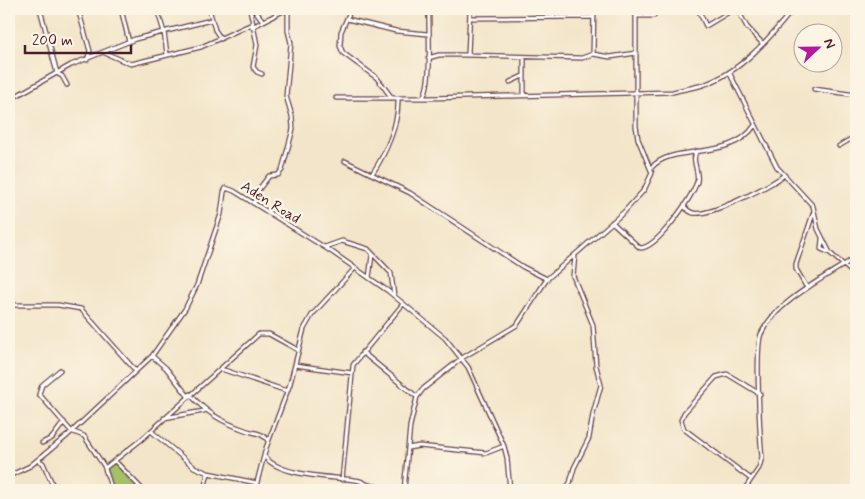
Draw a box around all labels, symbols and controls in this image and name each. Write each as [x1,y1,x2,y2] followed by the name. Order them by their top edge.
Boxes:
[25,22,131,54] scale bar
[792,22,842,72] north arrow
[32,31,73,51] text: 200 m
[819,36,839,51] text: N
[237,177,304,229] street label: Aden Road

